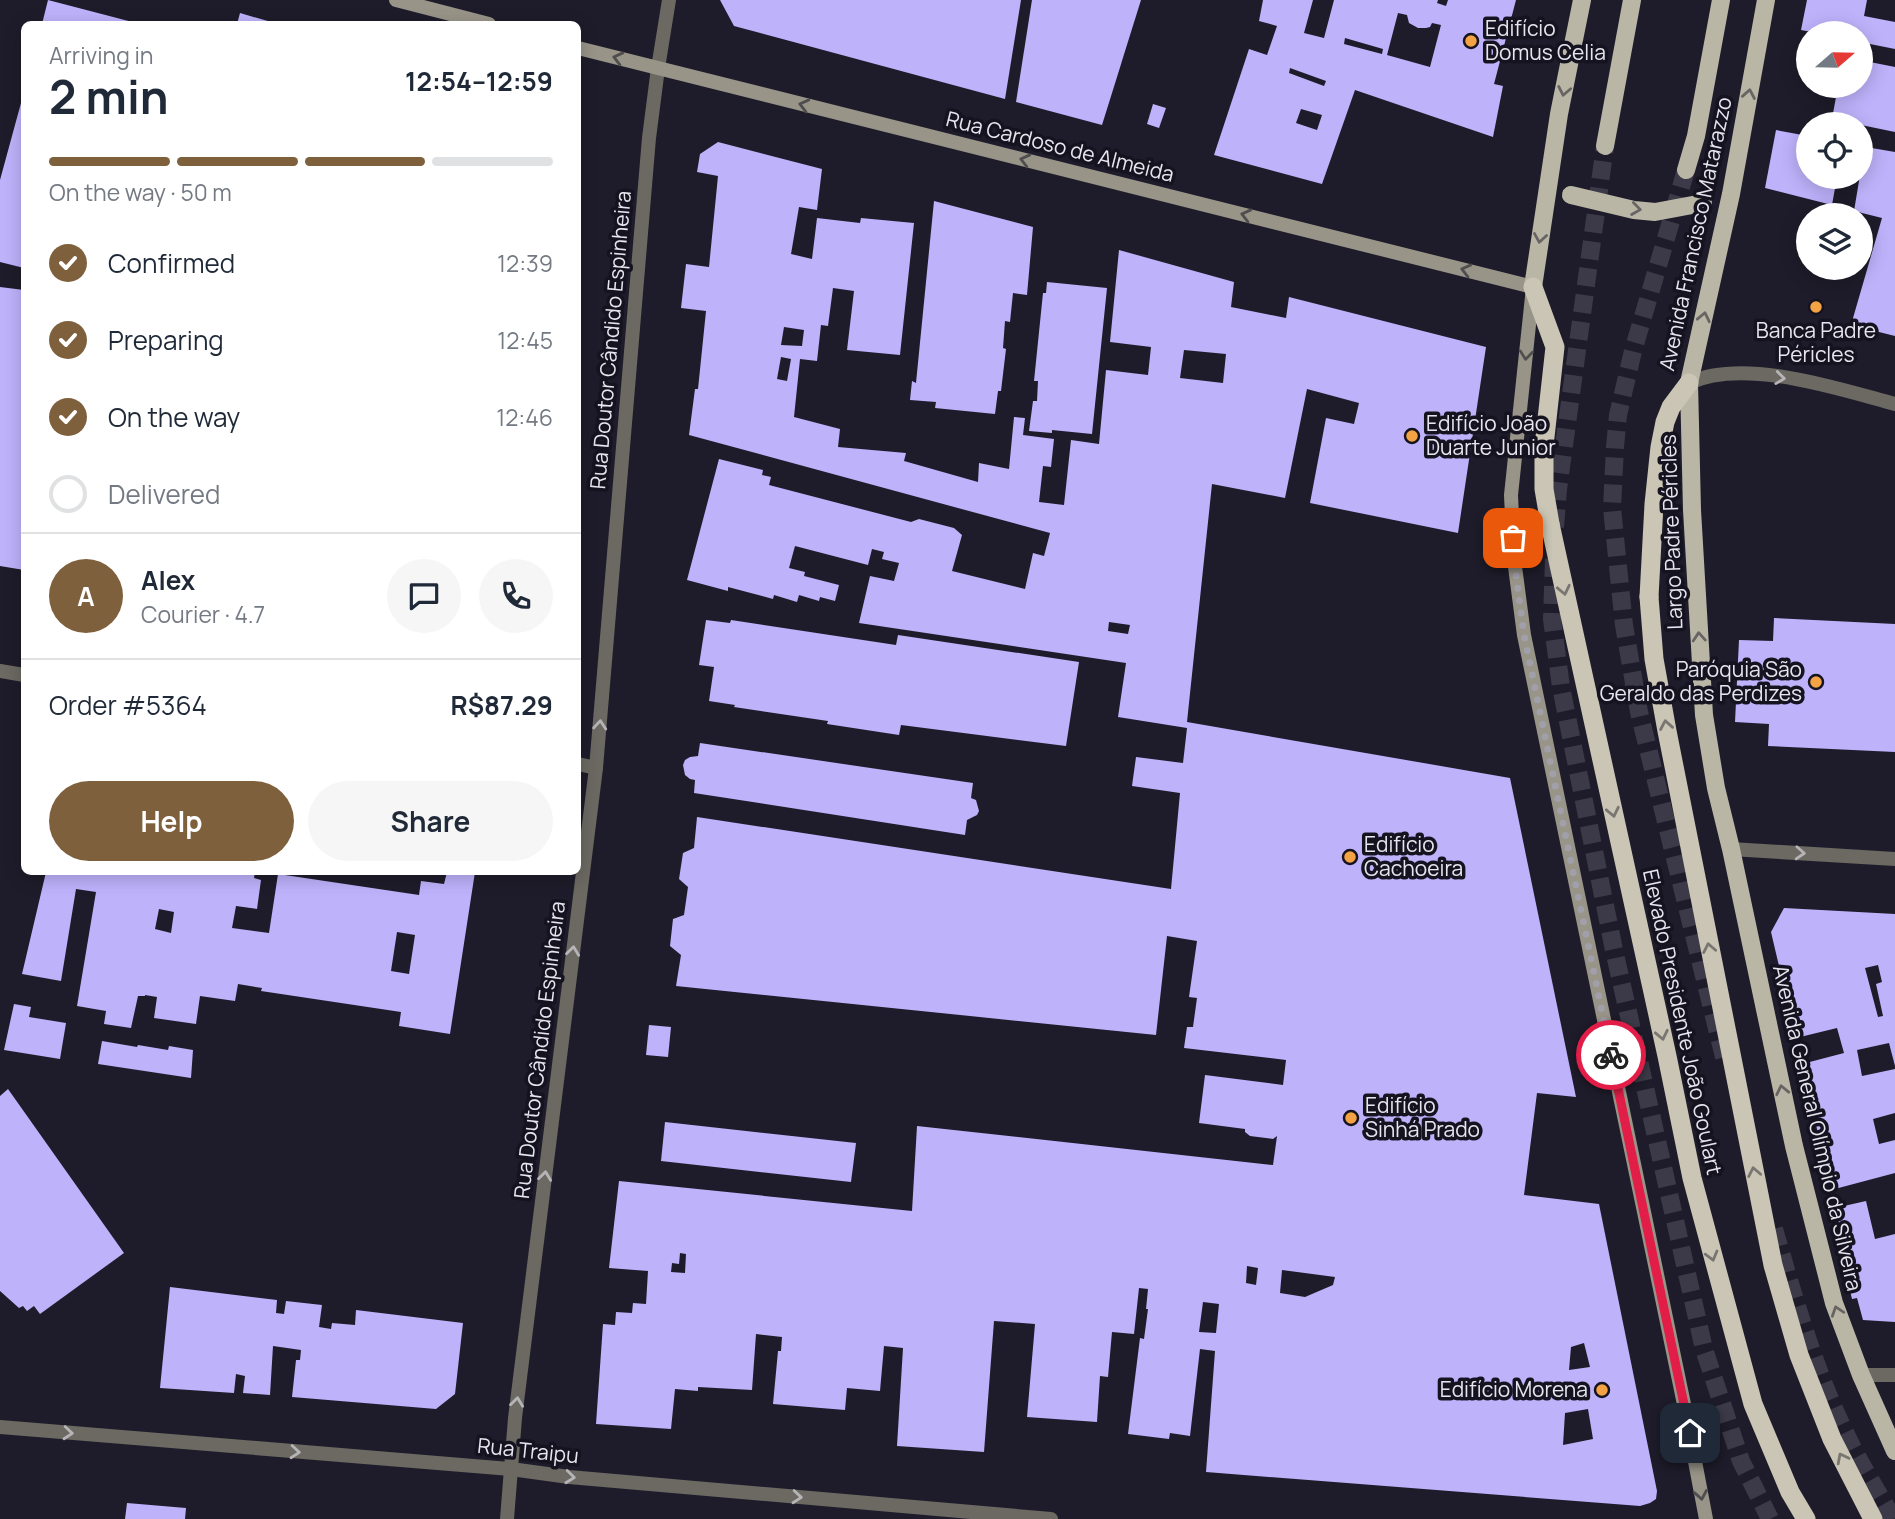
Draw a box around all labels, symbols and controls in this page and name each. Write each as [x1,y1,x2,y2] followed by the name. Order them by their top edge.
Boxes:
[1485,14,1606,66] place label: Edifício Domus Celia
[1796,21,1872,98] north arrow
[1796,21,1873,280] map controls
[1463,33,1479,49] marker: Edifício Domus Celia
[49,39,154,71] text: Arriving in
[612,52,624,66] one-way arrow
[405,63,553,99] text: 12:54–12:59
[49,65,169,128] text: 2 min
[1557,85,1572,97] one-way arrow
[1741,88,1756,100] one-way arrow
[1652,94,1738,373] street label: Avenida Francisco Matarazzo
[798,99,810,113] one-way arrow
[943,104,1177,188] street label: Rua Cardoso de Almeida
[1796,112,1873,189] button: locate
[1019,154,1031,168] one-way arrow
[49,176,232,208] text: On the way · 50 m
[583,189,637,490] street label: Rua Doutor Cândido Espinheira
[1630,202,1642,217] one-way arrow
[1796,203,1873,280] button: layers
[1240,209,1252,223] one-way arrow
[1533,232,1548,244] one-way arrow
[49,244,87,282] icon: check
[108,245,235,281] text: Confirmed
[497,247,553,279] text: 12:39
[1461,264,1473,279] one-way arrow
[1808,299,1824,315] marker: Banca Padre Péricles
[1695,311,1710,323] one-way arrow
[1756,316,1876,368] place label: Banca Padre Péricles
[49,321,87,359] icon: check
[108,322,224,358] text: Preparing
[497,324,553,356] text: 12:45
[1519,349,1534,360] one-way arrow
[1774,370,1786,385] one-way arrow
[49,398,87,436] icon: check
[108,399,240,435] text: On the way
[496,401,553,433] text: 12:46
[1426,409,1556,461] place label: Edifício João Duarte Junior
[1404,428,1420,444] marker: Edifício João Duarte Junior
[1654,434,1688,630] street label: Largo Padre Péricles
[108,476,220,512] text: Delivered
[1483,508,1543,568] pin
[1494,519,1532,557] icon: bag
[387,559,461,633] button: chat
[479,559,553,633] button: phone
[141,562,195,598] text: Alex
[77,578,95,614] text: A
[1555,584,1570,596] one-way arrow
[141,598,265,630] text: Courier · 4.7
[1691,631,1706,642] one-way arrow
[1600,655,1802,707] place label: Paróquia São Geraldo das Perdizes
[1808,674,1824,690] marker: Paróquia São Geraldo das Perdizes
[49,687,207,723] text: Order #5364
[451,687,553,723] text: R$87.29
[592,719,607,730] one-way arrow
[1659,719,1674,731] one-way arrow
[49,781,294,861] button: Help
[308,781,553,861] button: Share
[1605,806,1620,818] one-way arrow
[1364,830,1463,882] place label: Edifício Cachoeira
[1794,846,1805,861] one-way arrow
[1342,849,1358,865] marker: Edifício Cachoeira
[1637,866,1729,1177] street label: Elevado Presidente João Goulart
[507,900,571,1200] street label: Rua Doutor Cândido Espinheira
[1703,942,1718,954] one-way arrow
[566,945,581,957] one-way arrow
[1767,962,1869,1294] street label: Avenida General Olímpio da Silveira
[1576,1020,1646,1090] courier
[1654,1029,1669,1041] one-way arrow
[1592,1036,1630,1074] icon: bike
[1776,1084,1791,1096] one-way arrow
[1365,1091,1480,1143] place label: Edifício Sinhá Prado
[1343,1110,1359,1126] marker: Edifício Sinhá Prado
[1747,1166,1762,1178] one-way arrow
[538,1171,553,1182] one-way arrow
[1704,1250,1718,1262] one-way arrow
[1831,1305,1845,1317] one-way arrow
[1440,1375,1588,1403] place label: Edifício Morena
[1594,1382,1610,1398] marker: Edifício Morena
[510,1396,525,1408] one-way arrow
[1660,1403,1720,1463] pin
[1671,1414,1709,1452] icon: home
[63,1425,74,1440] one-way arrow
[476,1431,580,1469] street label: Rua Traipu
[290,1444,301,1459] one-way arrow
[1836,1453,1850,1465] one-way arrow
[564,1469,576,1484] one-way arrow
[791,1489,802,1504] one-way arrow
[1693,1489,1708,1501] one-way arrow

